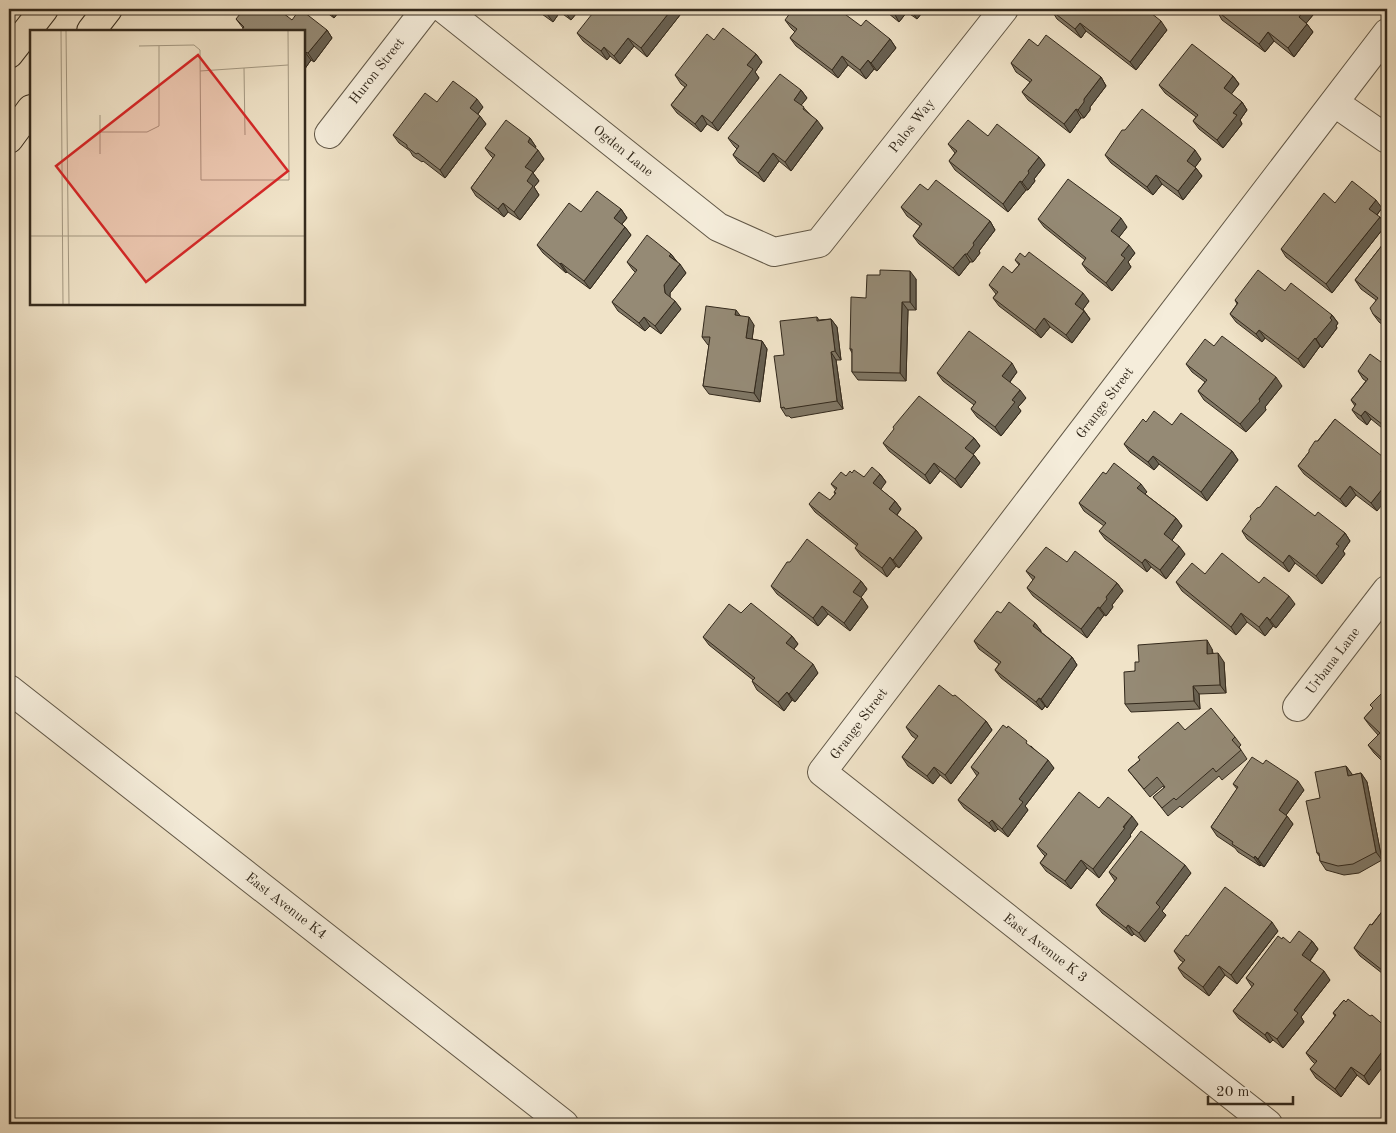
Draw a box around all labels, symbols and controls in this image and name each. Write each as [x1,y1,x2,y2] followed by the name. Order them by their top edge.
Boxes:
[30,30,305,305] inset map
[347,35,407,107] street label: Huron Street
[887,96,938,156] street label: Palos Way
[590,123,656,179] street label: Ogden Lane
[1074,365,1136,441] street label: Grange Street
[1304,625,1362,697] street label: Urbana Lane
[828,686,890,762] street label: Grange Street
[243,870,329,942] street label: East Avenue K4
[1000,911,1090,985] street label: East Avenue K 3
[1208,1073,1294,1105] scale bar
[1216,1085,1250,1100] text: 20 m

